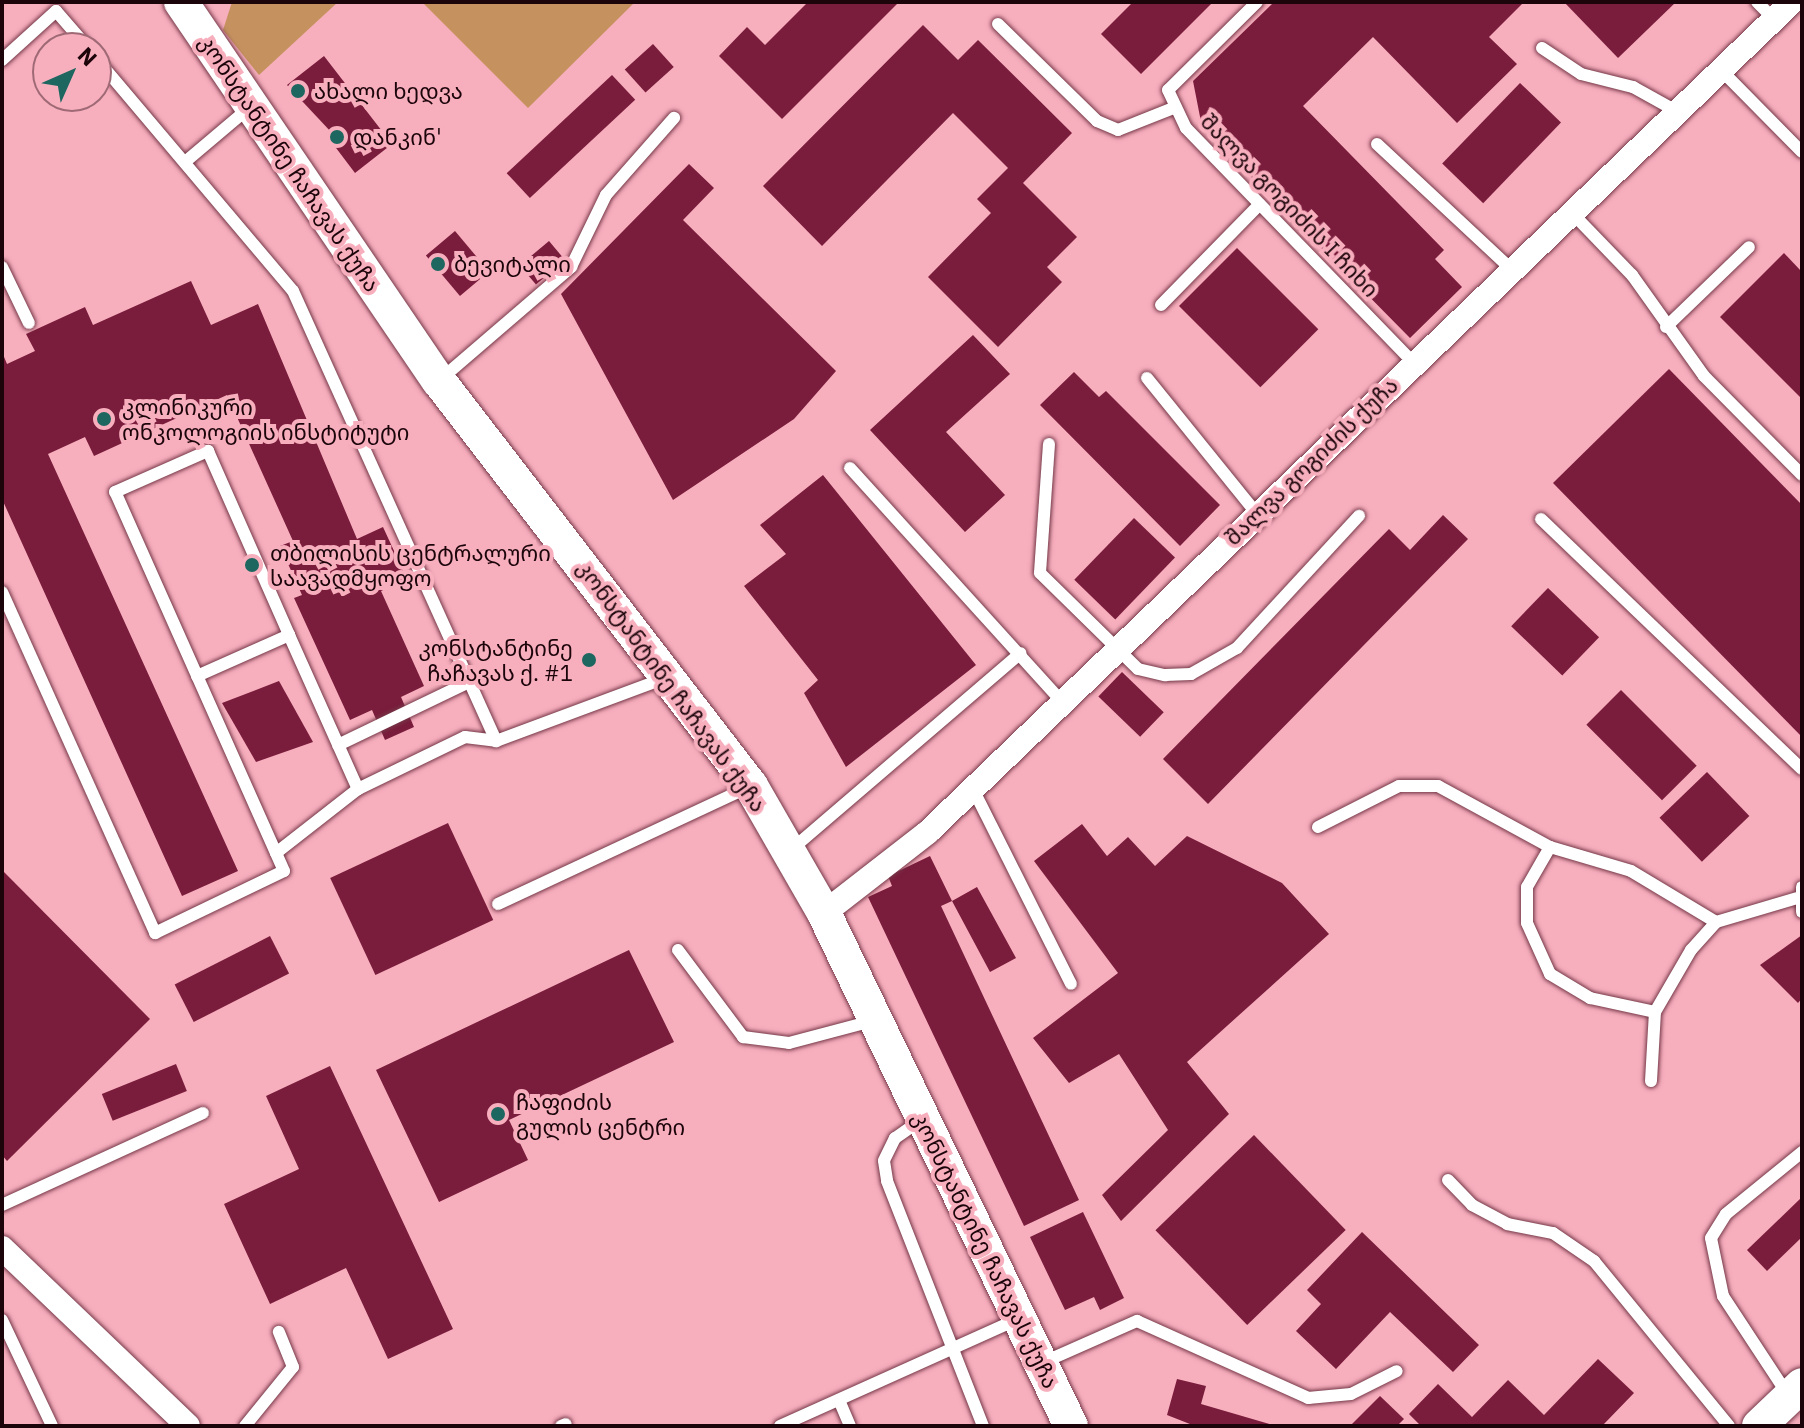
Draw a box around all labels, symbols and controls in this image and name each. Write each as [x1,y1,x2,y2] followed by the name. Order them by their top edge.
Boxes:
[194,30,386,296] street label: კონსტანტინე ჩაჩავას ქუჩა
[32,32,112,112] north arrow
[72,40,104,72] text: N
[314,78,463,104] place label: ახალი ხედვა
[289,82,307,100] marker: ახალი ხედვა
[1196,108,1384,302] street label: შალვა გოგიძის I ჩიხი
[353,124,441,150] place label: დანკინ'
[328,128,346,146] marker: დანკინ'
[454,251,571,277] place label: ბევიტალი
[429,255,447,273] marker: ბევიტალი
[1219,372,1403,550] street label: შალვა გოგიძის ქუჩა
[122,393,409,444] place label: კლინიკური ონკოლოგიის ინსტიტუტი
[93,408,115,430] marker: კლინიკური ონკოლოგიის ინსტიტუტი
[270,539,551,590] place label: თბილისის ცენტრალური საავადმყოფო
[241,554,263,576] marker: თბილისის ცენტრალური საავადმყოფო
[572,555,772,817] street label: კონსტანტინე ჩაჩავას ქუჩა
[418,634,573,686] place label: კონსტანტინე ჩაჩავას ქ. #1
[580,651,598,669] marker: კონსტანტინე ჩაჩავას ქ. #1
[516,1088,685,1140] place label: ჩაფიძის გულის ცენტრი
[487,1103,509,1125] marker: ჩაფიძის გულის ცენტრი
[908,1108,1064,1392] street label: კონსტანტინე ჩაჩავას ქუჩა

